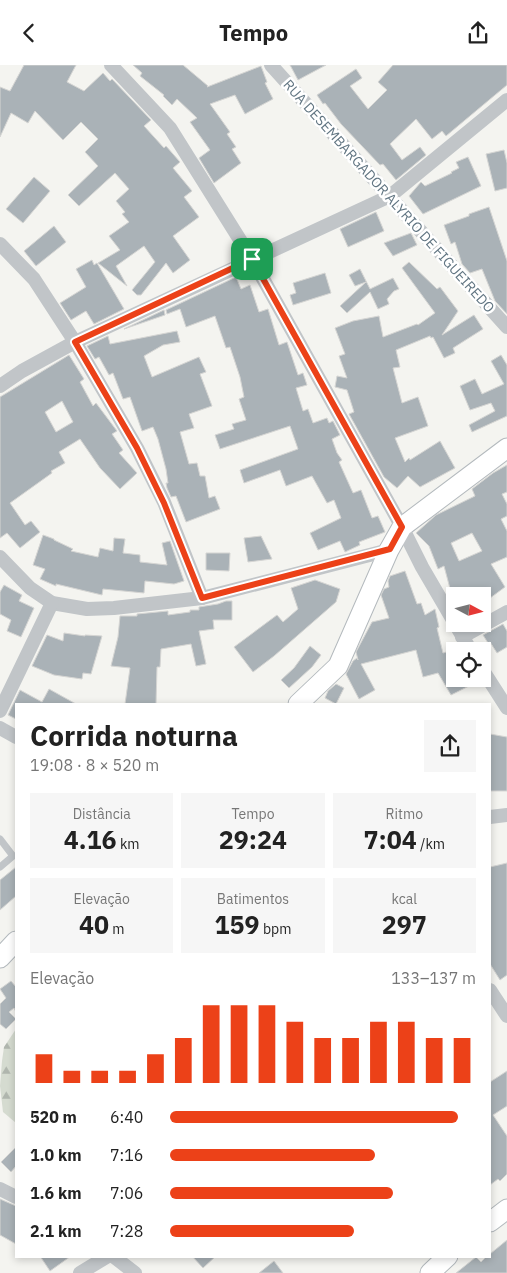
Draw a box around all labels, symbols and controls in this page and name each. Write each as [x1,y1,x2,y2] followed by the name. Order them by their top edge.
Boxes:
[219,18,288,47] text: Tempo
[15,19,43,47] icon: back
[464,19,492,47] icon: share
[279,76,499,316] street label: RUA DESEMBARGADOR ALYRIO DE FIGUEIREDO
[231,238,273,280] pin
[238,245,266,273] icon: arrive
[446,587,491,633] north arrow
[446,587,491,687] map controls
[446,642,491,687] button: locate
[30,717,238,754] text: Corrida noturna
[424,720,476,772] button: share
[30,755,159,775] text: 19:08 · 8 × 520 m
[73,805,131,823] text: Distância
[232,805,274,823] text: Tempo
[386,805,423,823] text: Ritmo
[64,823,117,856] text: 4.16
[219,823,287,856] text: 29:24
[364,823,417,856] text: 7:04
[117,835,140,853] text: km
[417,835,445,853] text: /km
[74,890,130,908] text: Elevação
[217,890,289,908] text: Batimentos
[392,890,417,908] text: kcal
[79,908,109,941] text: 40
[215,908,260,941] text: 159
[382,908,427,941] text: 297
[109,920,124,938] text: m
[260,920,291,938] text: bpm
[30,968,94,988] text: Elevação
[391,968,476,988] text: 133–137 m
[30,1107,77,1127] text: 520 m
[110,1107,143,1127] text: 6:40
[30,1145,81,1165] text: 1.0 km
[110,1145,143,1165] text: 7:16
[30,1183,81,1203] text: 1.6 km
[110,1183,143,1203] text: 7:06
[30,1221,81,1241] text: 2.1 km
[110,1221,143,1241] text: 7:28

